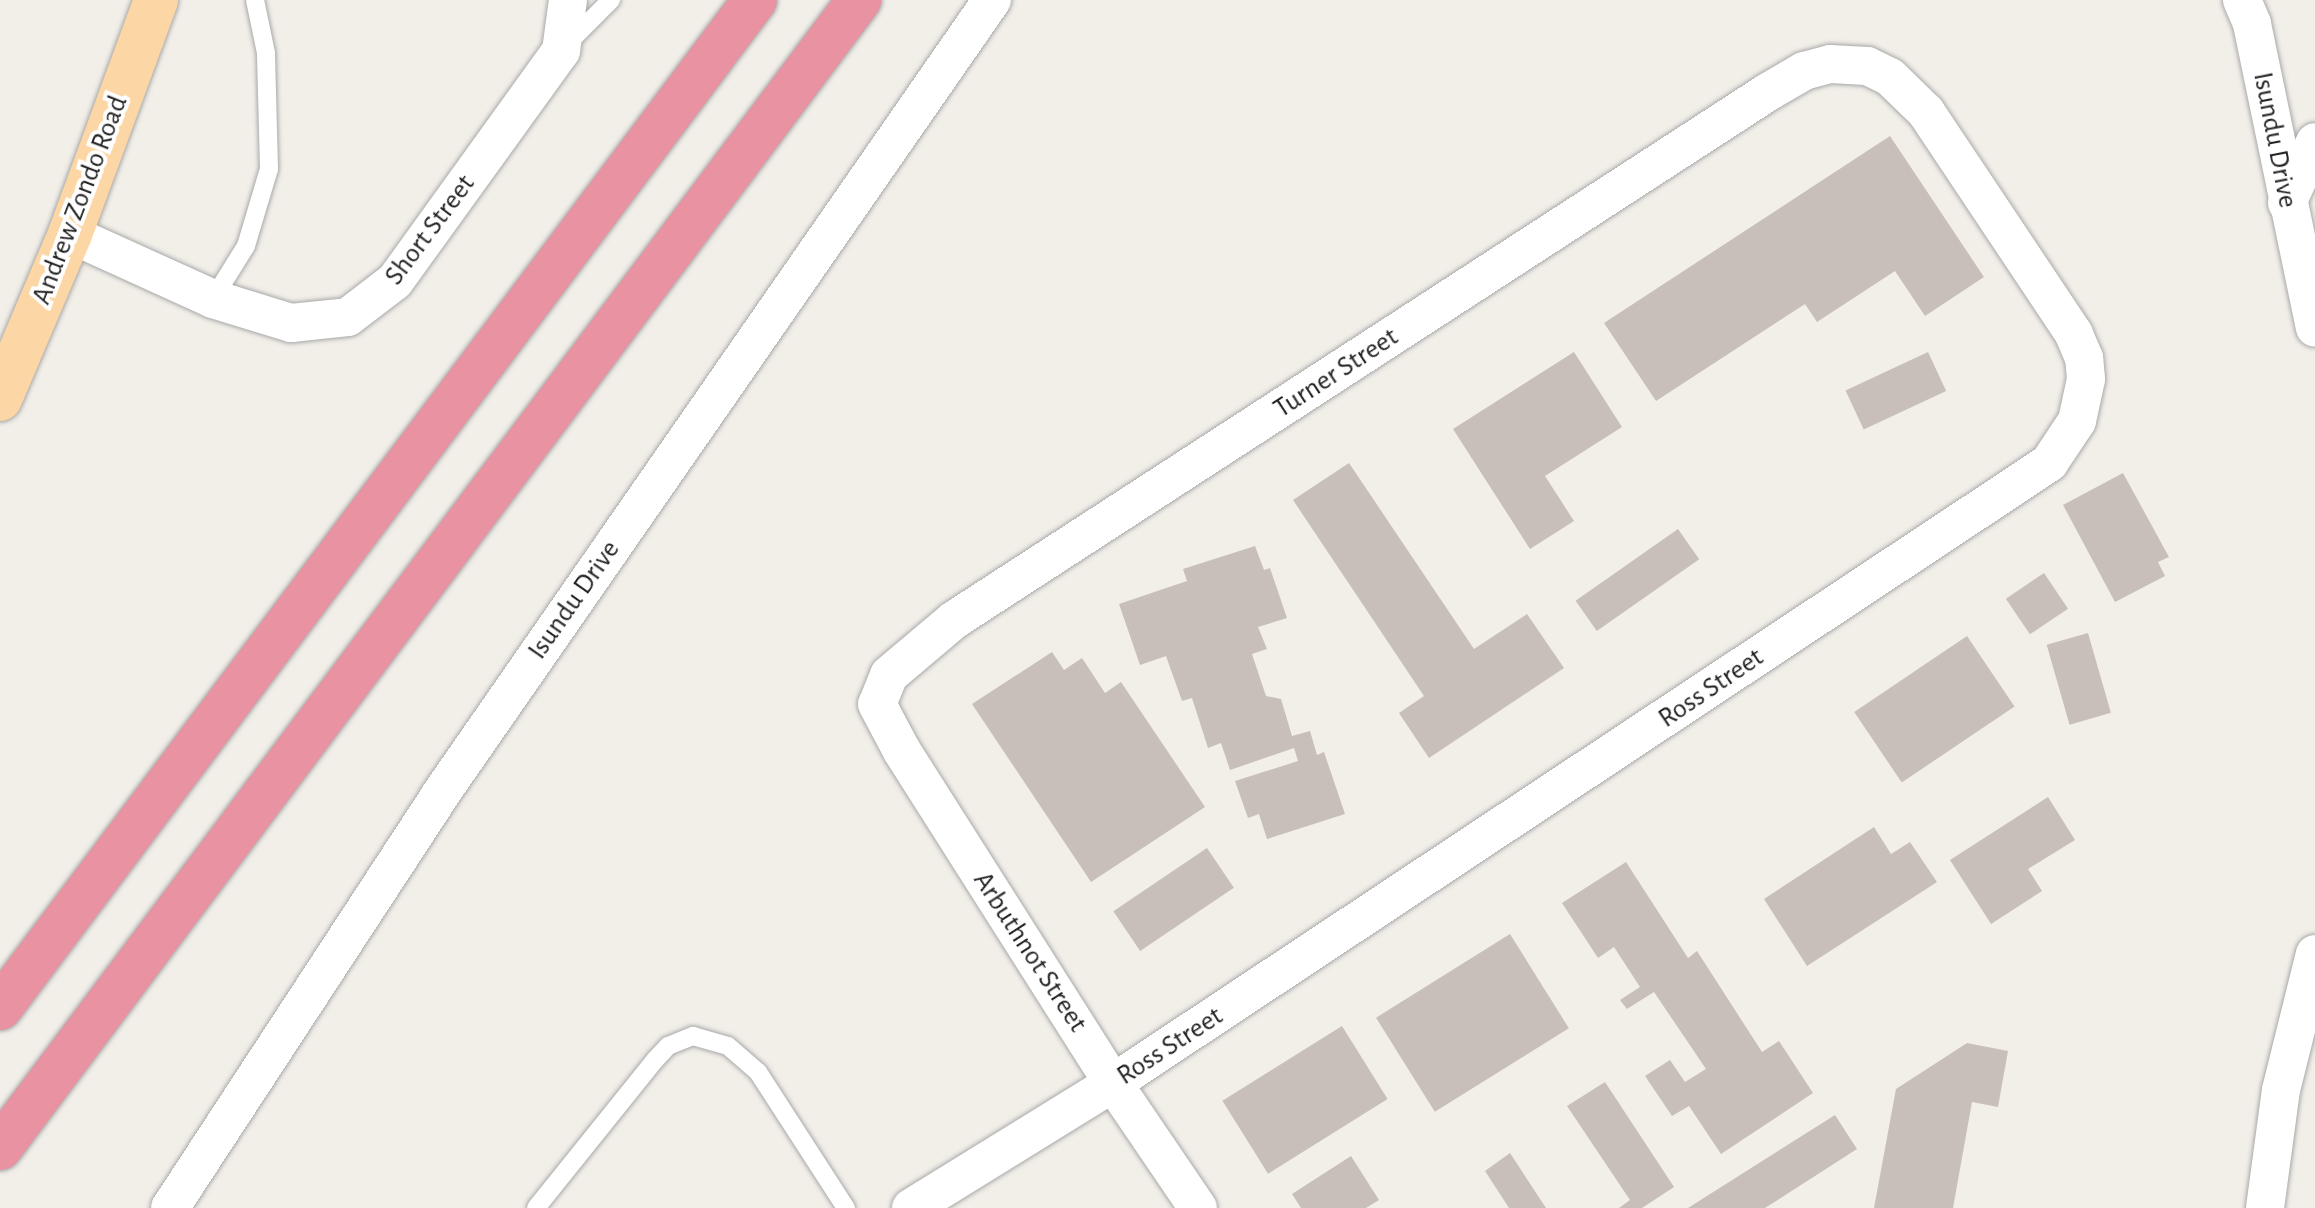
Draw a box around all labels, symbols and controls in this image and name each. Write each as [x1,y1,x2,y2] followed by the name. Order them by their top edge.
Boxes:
[2245,69,2305,211] street label: Isundu Drive
[25,91,135,309] street label: Andrew Zondo Road
[378,168,482,292] street label: Short Street
[1267,320,1405,426] street label: Turner Street
[521,534,627,666] street label: Isundu Drive
[1652,641,1770,735] street label: Ross Street
[966,865,1094,1039] street label: Arbuthnot Street
[1111,999,1229,1093] street label: Ross Street

